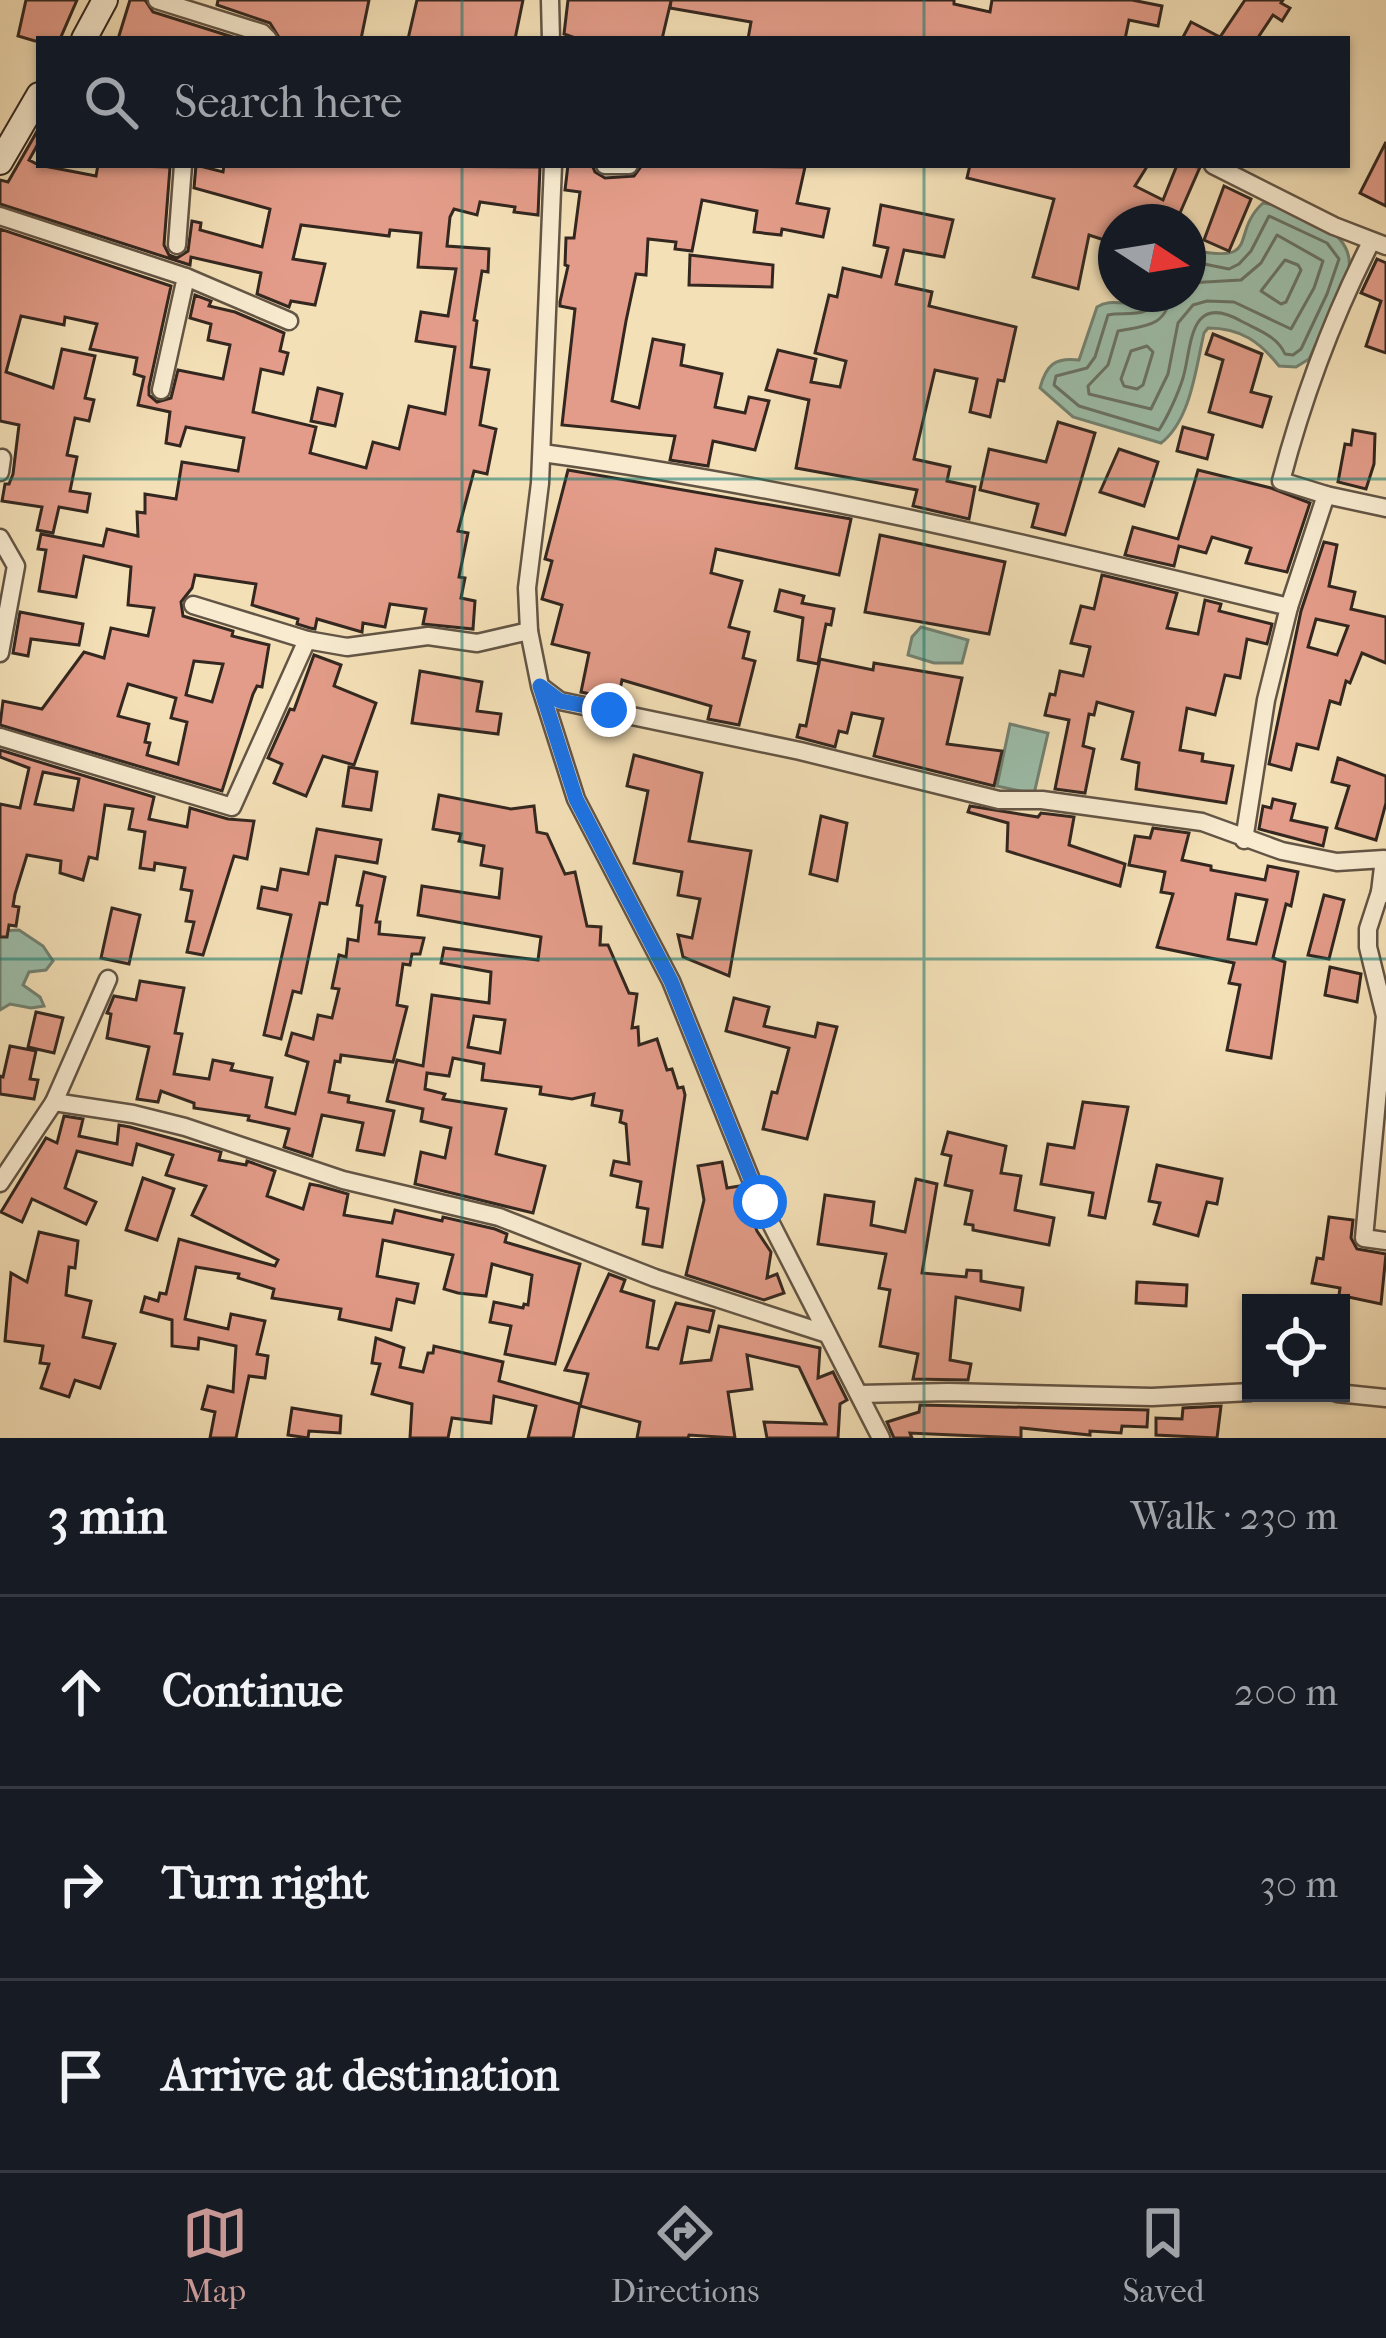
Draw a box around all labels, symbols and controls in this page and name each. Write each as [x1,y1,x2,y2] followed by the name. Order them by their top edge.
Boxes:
[36,36,1350,168] search box
[78,69,144,135] icon: search
[174,76,402,129] text: Search here
[1098,204,1206,312] north arrow
[582,683,636,737] route end
[733,1175,787,1229] route start
[1242,1294,1350,1402] map controls
[1242,1294,1350,1402] button: locate
[48,1486,167,1546] text: 3 min
[1131,1493,1338,1539] text: Walk · 230 m
[48,1659,114,1725] icon: ahead
[162,1665,343,1718] text: Continue
[1234,1669,1338,1715] text: 200 m
[48,1851,114,1917] icon: right
[162,1857,369,1910] text: Turn right
[1260,1861,1338,1907] text: 30 m
[48,2043,114,2109] icon: arrive
[162,2049,559,2102] text: Arrive at destination
[182,2200,248,2311] tab: Map
[611,2200,759,2311] tab: Directions
[1123,2200,1204,2311] tab: Saved

